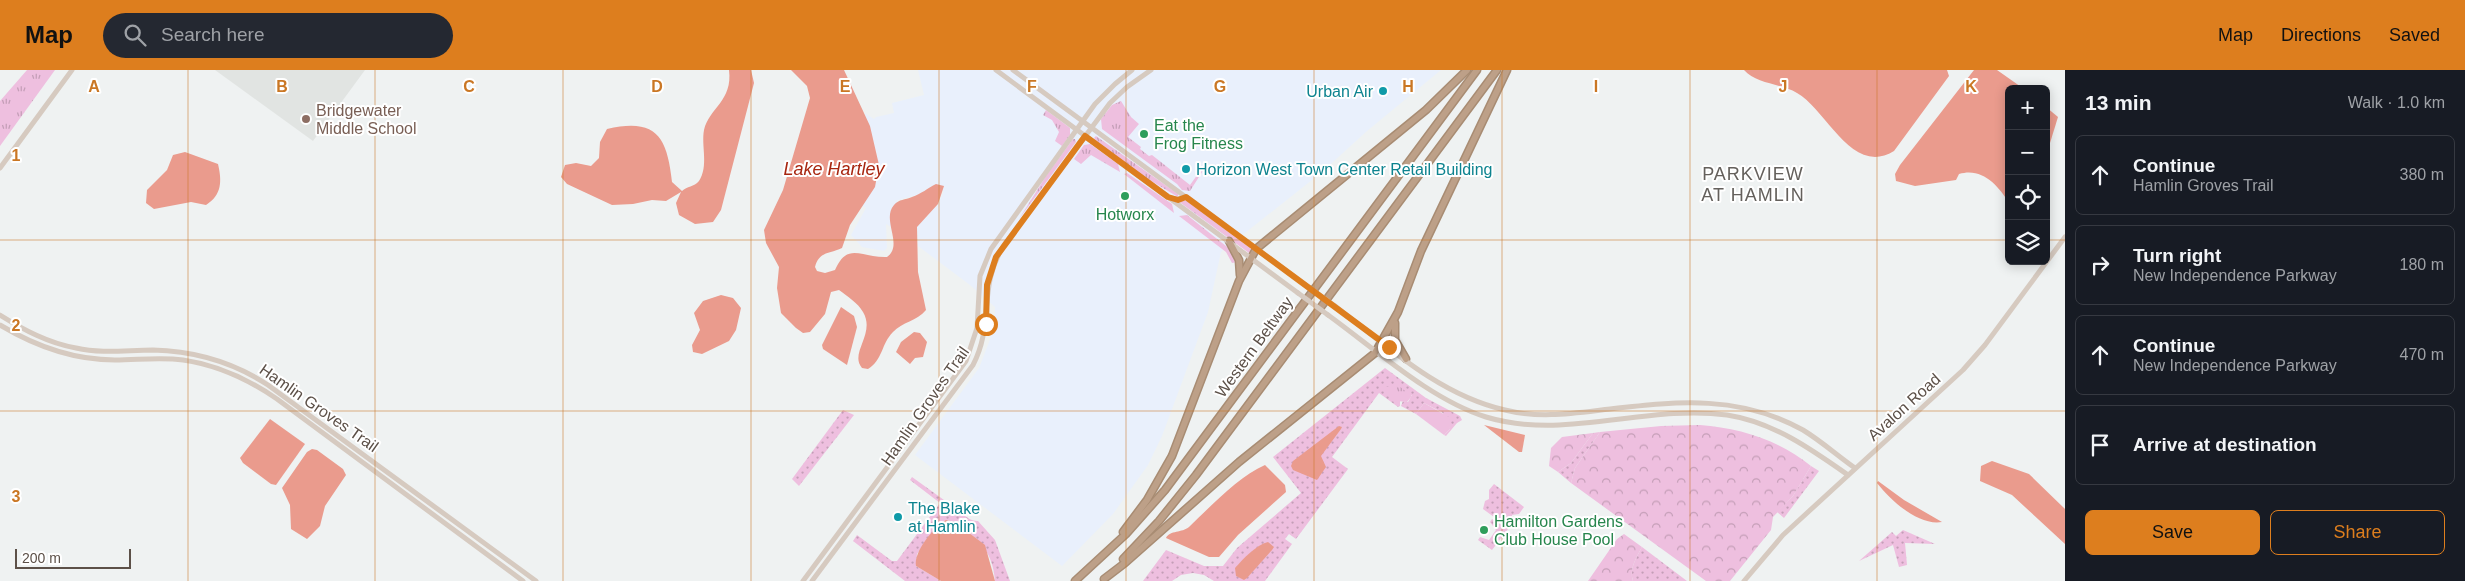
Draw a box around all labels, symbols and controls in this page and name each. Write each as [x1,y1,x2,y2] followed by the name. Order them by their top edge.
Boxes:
[103,13,453,58] search box
[25,21,73,48] text: Map
[121,21,149,49] icon: search
[161,24,265,45] text: Search here
[2218,25,2253,45] text: Map
[2281,25,2361,45] text: Directions
[2389,25,2440,45] text: Saved
[88,78,100,95] text: A
[276,78,288,95] text: B
[463,78,475,95] text: C
[651,78,663,95] text: D
[840,78,851,95] text: E
[1027,78,1037,95] text: F
[1214,78,1226,95] text: G
[1402,78,1414,95] text: H
[1594,78,1598,95] text: I
[1779,78,1787,95] text: J
[1965,78,1977,95] text: K
[1306,83,1374,100] place label: Urban Air
[1377,85,1389,97] marker: Urban Air
[2005,85,2050,265] map controls
[2005,85,2050,130] button: +
[2085,91,2152,114] text: 13 min
[2348,94,2445,111] text: Walk · 1.0 km
[316,102,417,137] place label: Bridgewater Middle School
[300,113,312,125] marker: Bridgewater Middle School
[1154,117,1243,152] place label: Eat the Frog Fitness
[1138,128,1150,140] marker: Eat the Frog Fitness
[2005,130,2050,175] button: −
[12,147,21,164] text: 1
[2133,155,2215,176] text: Continue
[783,159,886,179] water label: Lake Hartley
[1196,161,1492,178] place label: Horizon West Town Center Retail Building
[2086,161,2114,189] icon: ahead
[1180,163,1192,175] marker: Horizon West Town Center Retail Building
[1701,164,1805,205] district label: PARKVIEW AT HAMLIN
[2400,166,2444,183] text: 380 m
[2005,175,2050,220] button: locate
[2133,177,2273,194] text: Hamlin Groves Trail
[1119,190,1131,202] marker: Hotworx
[1096,206,1154,223] place label: Hotworx
[2005,220,2050,265] button: layers
[2133,245,2221,266] text: Turn right
[2086,251,2114,279] icon: right
[2400,256,2444,273] text: 180 m
[2133,267,2337,284] text: New Independence Parkway
[1212,294,1296,400] street label: Western Beltway
[975,313,998,336] route start
[12,317,21,334] text: 2
[2133,335,2215,356] text: Continue
[1378,336,1401,359] route end
[2086,341,2114,369] icon: ahead
[878,344,972,468] street label: Hamlin Groves Trail
[2400,346,2444,363] text: 470 m
[2133,357,2337,374] text: New Independence Parkway
[257,361,381,455] street label: Hamlin Groves Trail
[1864,370,1944,444] street label: Avalon Road
[2086,431,2114,459] icon: arrive
[2133,434,2317,455] text: Arrive at destination
[12,488,21,505] text: 3
[908,500,980,535] place label: The Blake at Hamlin
[2085,510,2260,555] button: Save
[2270,510,2445,555] button: Share
[892,511,904,523] marker: The Blake at Hamlin
[1494,513,1623,548] place label: Hamilton Gardens Club House Pool
[1478,524,1490,536] marker: Hamilton Gardens Club House Pool
[15,546,131,569] scale bar
[22,550,61,566] text: 200 m

